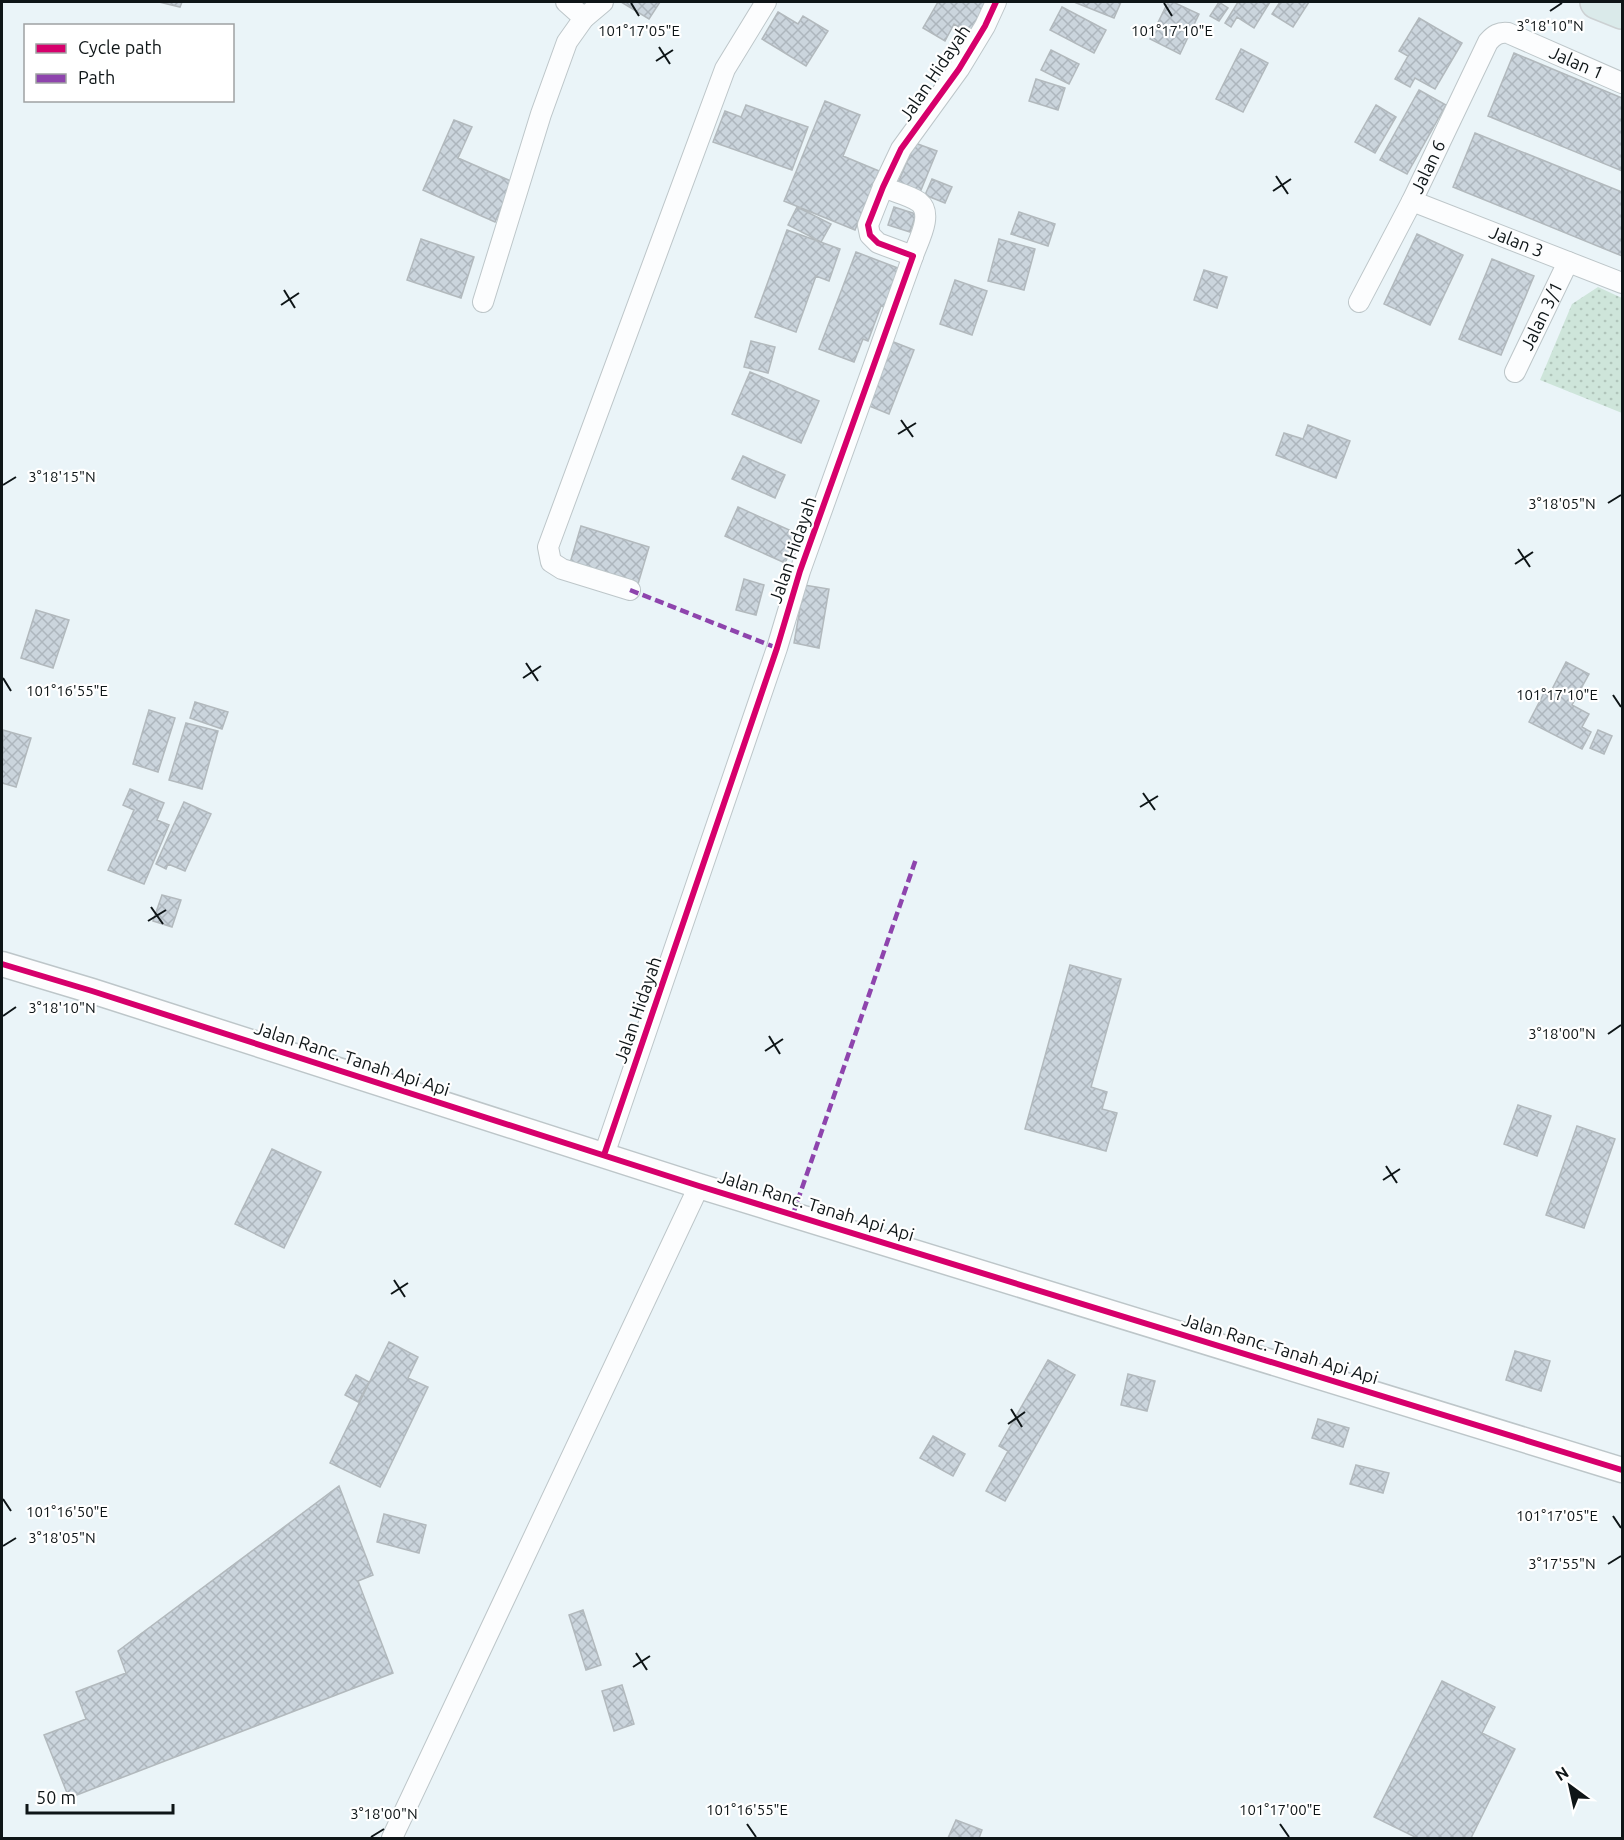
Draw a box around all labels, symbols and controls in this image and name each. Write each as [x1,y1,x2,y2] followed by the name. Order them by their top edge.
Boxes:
[1516,17,1584,34] text: 3°18'10"N
[895,21,974,124] street label: Jalan Hidayah
[598,22,680,39] text: 101°17'05"E
[1131,22,1213,39] text: 101°17'10"E
[24,24,234,102] legend
[78,37,162,57] text: Cycle path
[1547,42,1607,83] street label: Jalan 1
[78,67,115,87] text: Path
[1406,136,1449,196] street label: Jalan 6
[1487,221,1547,260] street label: Jalan 3
[1516,278,1566,353] street label: Jalan 3/1
[28,468,96,485] text: 3°18'15"N
[764,494,820,606] street label: Jalan Hidayah
[1528,495,1596,512] text: 3°18'05"N
[26,682,108,699] text: 101°16'55"E
[1516,686,1598,703] text: 101°17'10"E
[609,954,665,1066] street label: Jalan Hidayah
[28,999,96,1016] text: 3°18'10"N
[252,1017,452,1099] street label: Jalan Ranc. Tanah Api Api
[1528,1025,1596,1042] text: 3°18'00"N
[716,1166,917,1244] street label: Jalan Ranc. Tanah Api Api
[1180,1309,1381,1387] street label: Jalan Ranc. Tanah Api Api
[26,1503,108,1520] text: 101°16'50"E
[1516,1507,1598,1524] text: 101°17'05"E
[28,1529,96,1546] text: 3°18'05"N
[1528,1555,1596,1572] text: 3°17'55"N
[1540,1756,1600,1816] north arrow
[1552,1763,1572,1784] text: N
[27,1777,172,1815] scale bar
[36,1787,76,1807] text: 50 m
[706,1801,788,1818] text: 101°16'55"E
[1239,1801,1321,1818] text: 101°17'00"E
[350,1805,418,1822] text: 3°18'00"N

